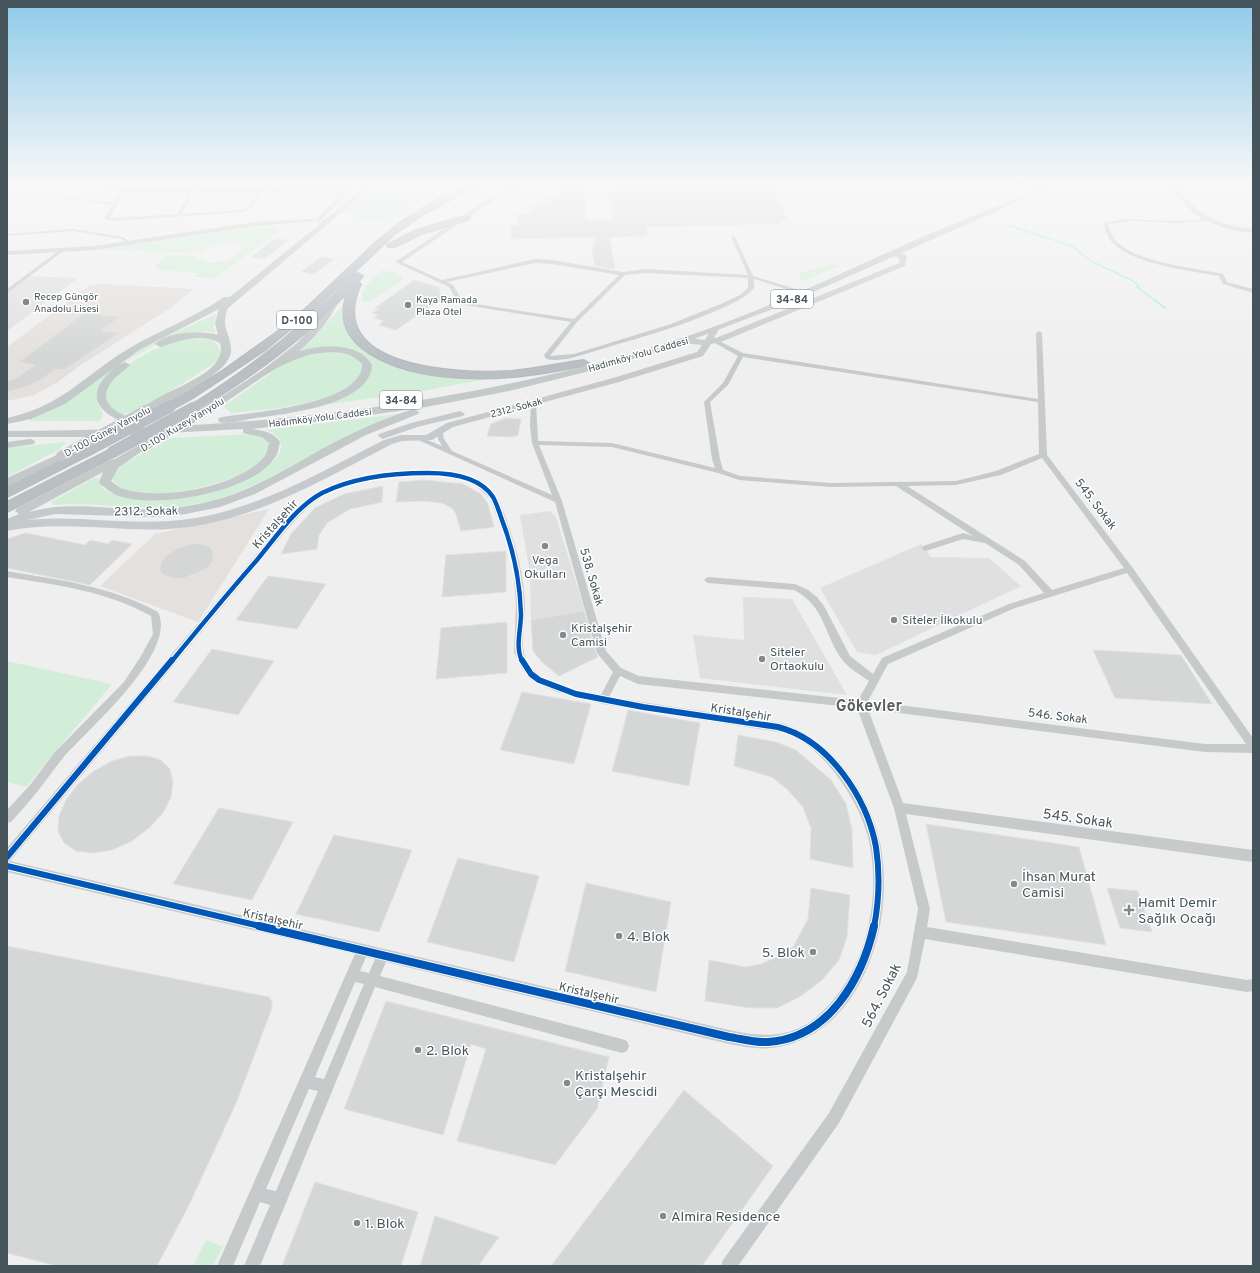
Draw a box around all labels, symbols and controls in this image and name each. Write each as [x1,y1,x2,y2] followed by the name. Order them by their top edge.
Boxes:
[771,290,813,308] road number: 34-84
[34,291,99,316] place label: Recep Güngör Anadolu Lisesi
[416,294,477,319] place label: Kaya Ramada Plaza Otel
[21,297,31,307] marker: Recep Güngör Anadolu Lisesi
[403,300,413,310] marker: Kaya Ramada Plaza Otel
[277,311,317,329] road number: D-100
[587,335,690,376] street label: Hadımköy Yolu Caddesi
[380,391,422,409] road number: 34-84
[139,395,227,455] street label: D-100 Kuzey Yanyolu
[489,395,544,422] street label: 2312. Sokak
[62,404,153,461] street label: D-100 Güney Yanyolu
[268,406,372,431] street label: Hadımköy Yolu Caddesi
[1071,476,1120,534] street label: 545. Sokak
[249,496,302,553] street label: Kristalşehir
[114,503,178,521] street label: 2312. Sokak
[540,541,550,551] marker: Vega Okulları
[575,546,607,608] street label: 538. Sokak
[524,553,566,583] place label: Vega Okulları
[902,613,982,629] place label: Siteler İlkokulu
[889,615,899,625] marker: Siteler İlkokulu
[571,621,633,651] place label: Kristalşehir Camisi
[558,630,568,640] marker: Kristalşehir Camisi
[770,645,824,675] place label: Siteler Ortaokulu
[757,654,767,664] marker: Siteler Ortaokulu
[836,697,903,717] district label: Gökevler
[709,700,773,726] street label: Kristalşehir
[1027,705,1089,729] street label: 546. Sokak
[1042,806,1114,833] street label: 545. Sokak
[1022,868,1096,902] place label: İhsan Murat Camisi
[1009,879,1019,889] marker: İhsan Murat Camisi
[1138,895,1217,928] place label: Hamit Demir Sağlık Ocağı
[1123,904,1135,916] marker: Hamit Demir Sağlık Ocağı
[241,905,305,935] street label: Kristalşehir
[627,929,670,946] place label: 4. Blok
[614,931,624,941] marker: 4. Blok
[762,945,805,962] place label: 5. Blok
[808,947,818,957] marker: 5. Blok
[859,961,906,1031] street label: 564. Sokak
[557,979,621,1009] street label: Kristalşehir
[426,1043,469,1060] place label: 2. Blok
[413,1045,423,1055] marker: 2. Blok
[575,1068,657,1101] place label: Kristalşehir Çarşı Mescidi
[562,1078,572,1088] marker: Kristalşehir Çarşı Mescidi
[671,1209,780,1226] place label: Almira Residence
[658,1211,668,1221] marker: Almira Residence
[365,1216,405,1233] place label: 1. Blok
[352,1218,362,1228] marker: 1. Blok

